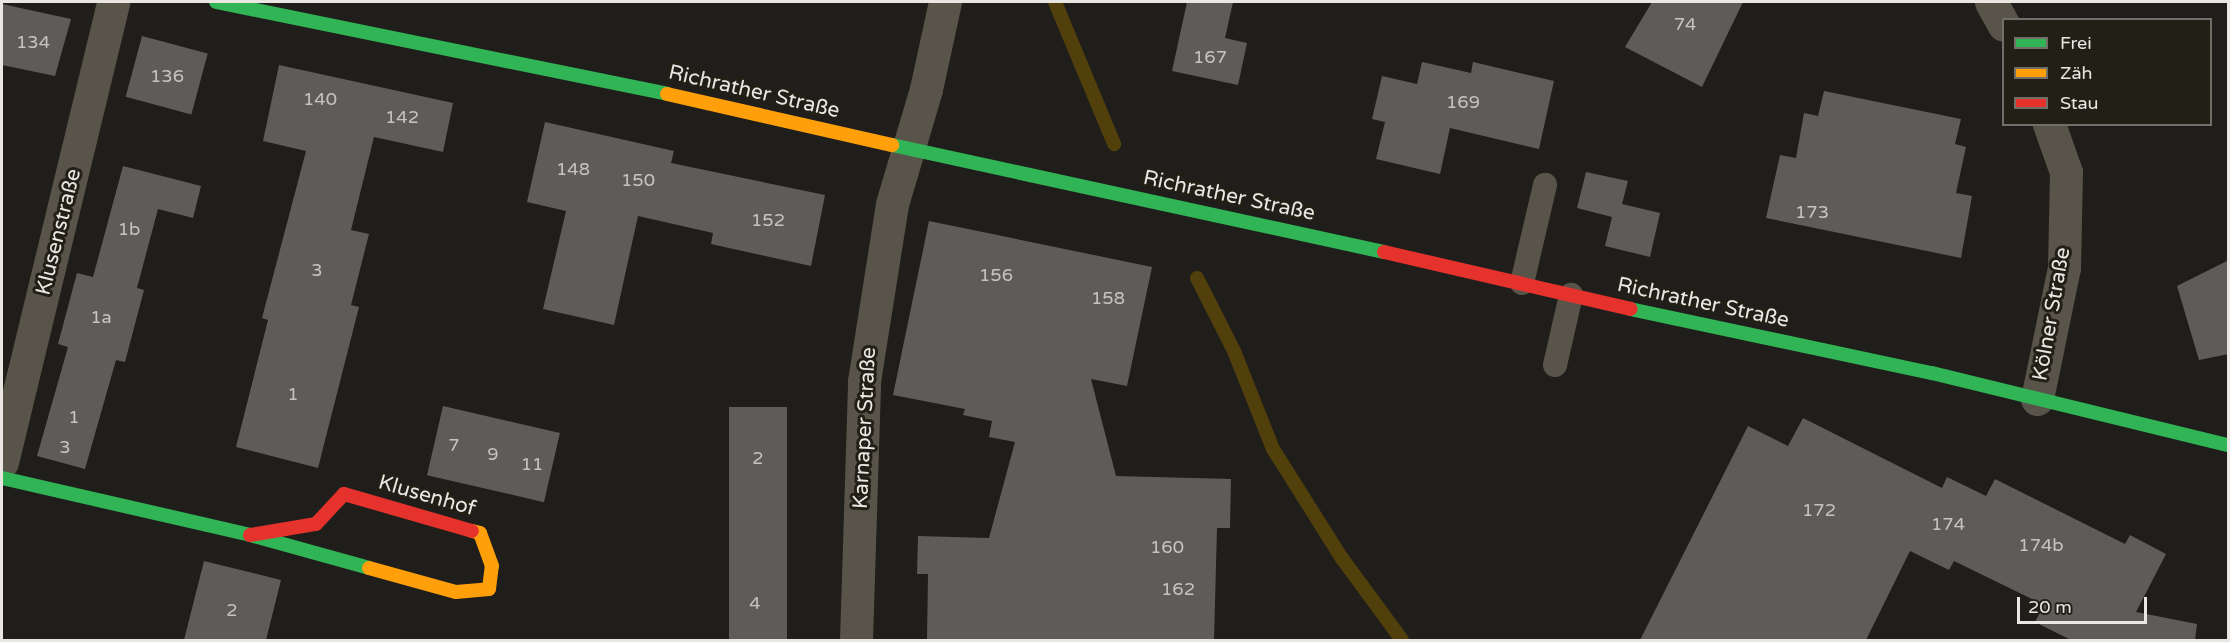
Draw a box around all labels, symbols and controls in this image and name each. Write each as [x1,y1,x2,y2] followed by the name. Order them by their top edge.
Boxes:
[1674,13,1696,35] house number: 74
[2002,18,2212,126] legend
[16,31,50,53] house number: 134
[2060,32,2092,54] text: Frei
[1193,46,1227,68] house number: 167
[666,60,842,124] street label: Richrather Straße
[2060,62,2093,84] text: Zäh
[150,65,184,87] house number: 136
[303,88,337,110] house number: 140
[1446,91,1480,113] house number: 169
[2060,92,2099,114] text: Stau
[385,106,419,128] house number: 142
[556,158,590,180] house number: 148
[1141,165,1317,227] street label: Richrather Straße
[31,166,87,298] street label: Klusenstraße
[621,169,655,191] house number: 150
[1795,201,1829,223] house number: 173
[751,209,785,231] house number: 152
[118,218,140,240] house number: 1b
[2028,245,2076,383] street label: Kölner Straße
[311,259,323,281] house number: 3
[979,264,1013,286] house number: 156
[1615,272,1791,334] street label: Richrather Straße
[1091,287,1125,309] house number: 158
[90,306,112,328] house number: 1a
[848,346,882,510] street label: Karnaper Straße
[287,383,299,405] house number: 1
[68,406,80,428] house number: 1
[448,434,460,456] house number: 7
[59,436,71,458] house number: 3
[487,443,499,465] house number: 9
[752,447,764,469] house number: 2
[521,453,543,475] house number: 11
[375,470,479,522] street label: Klusenhof
[1802,499,1836,521] house number: 172
[1931,513,1965,535] house number: 174
[2018,534,2064,556] house number: 174b
[1150,536,1184,558] house number: 160
[1161,578,1195,600] house number: 162
[2020,585,2150,623] scale bar
[749,592,761,614] house number: 4
[2028,596,2072,618] text: 20 m
[226,599,238,621] house number: 2

